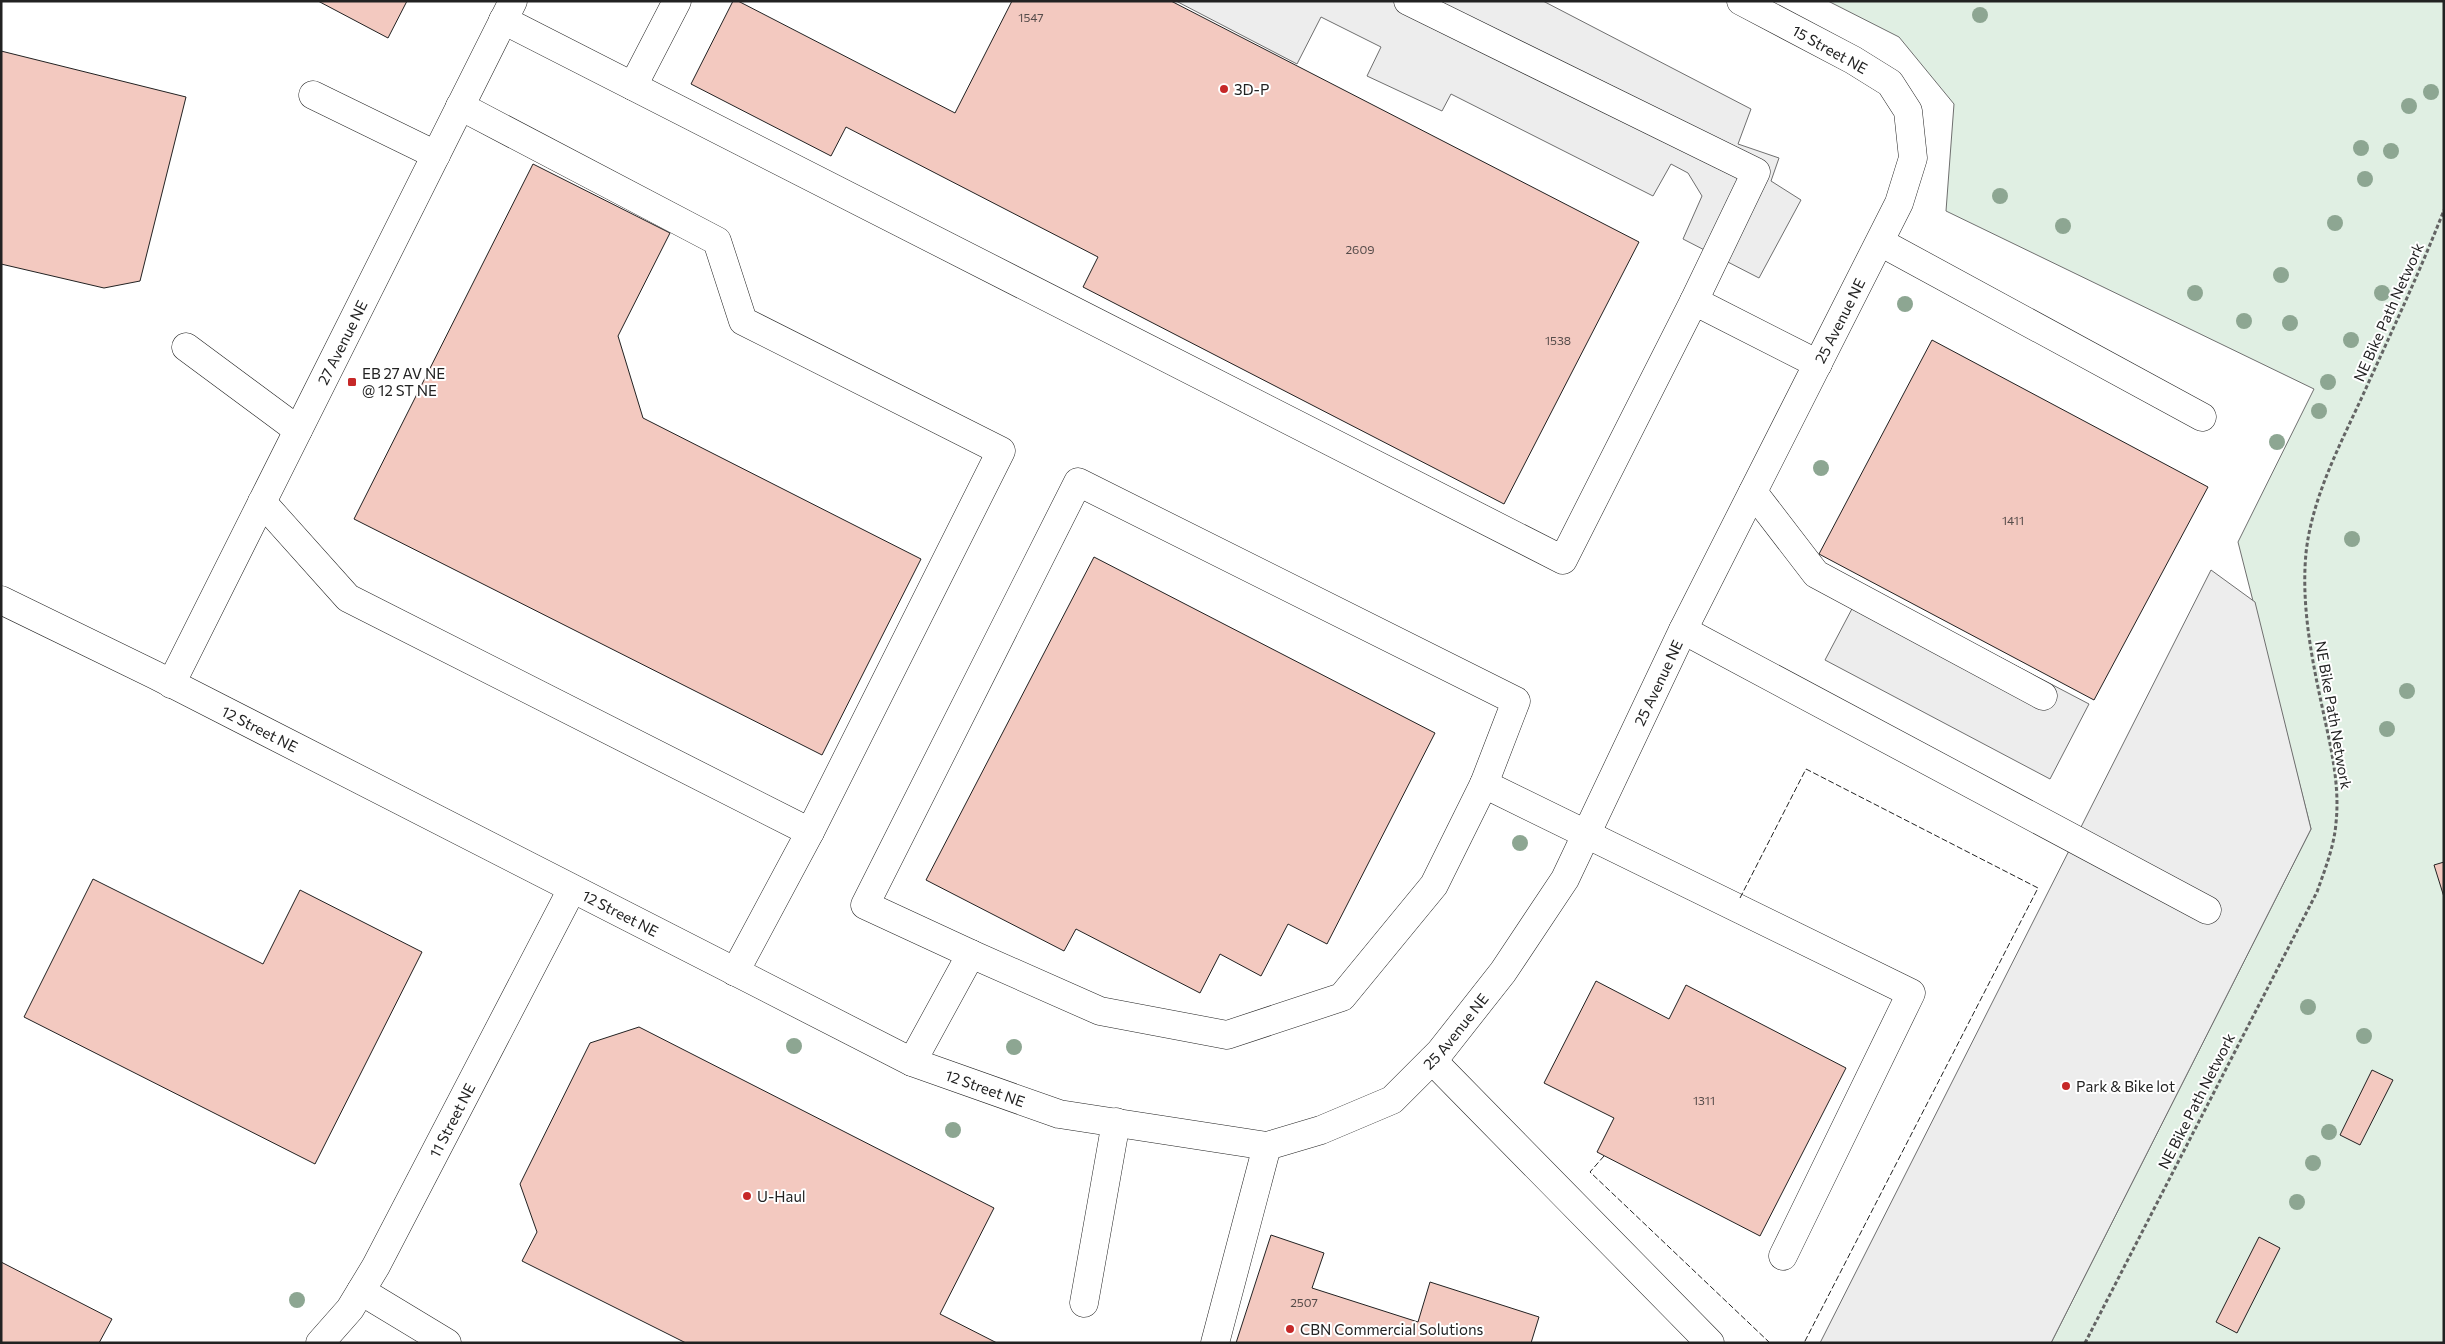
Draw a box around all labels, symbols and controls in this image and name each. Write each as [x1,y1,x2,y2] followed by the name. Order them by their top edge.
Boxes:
[1018,10,1044,24] house number: 1547
[1789,21,1871,77] street label: 15 Street NE
[1234,80,1269,98] place label: 3D-P
[1218,83,1230,95] marker: 3D-P
[2349,240,2427,384] street label: NE Bike Path Network
[1345,242,1375,256] house number: 2609
[1810,275,1869,366] street label: 25 Avenue NE
[313,297,371,388] street label: 27 Avenue NE
[1545,333,1571,347] house number: 1538
[362,364,445,399] place label: EB 27 AV NE @ 12 ST NE
[346,376,358,388] marker: EB 27 AV NE @ 12 ST NE
[2002,513,2024,527] house number: 1411
[1630,637,1686,729] street label: 25 Avenue NE
[2312,639,2356,791] street label: NE Bike Path Network
[219,702,301,756] street label: 12 Street NE
[579,886,662,940] street label: 12 Street NE
[1419,990,1492,1073] street label: 25 Avenue NE
[2154,1030,2238,1172] street label: NE Bike Path Network
[943,1066,1027,1110] street label: 12 Street NE
[2076,1077,2175,1095] place label: Park & Bike lot
[425,1080,479,1160] street label: 11 Street NE
[2060,1080,2072,1092] marker: Park & Bike lot
[1693,1093,1715,1107] house number: 1311
[757,1187,806,1205] place label: U-Haul
[741,1190,753,1202] marker: U-Haul
[1290,1295,1318,1309] house number: 2507
[1300,1320,1484,1338] place label: CBN Commercial Solutions
[1284,1323,1296,1335] marker: CBN Commercial Solutions

